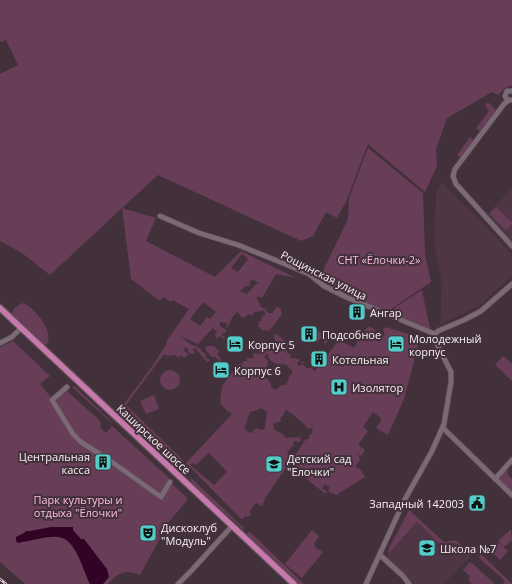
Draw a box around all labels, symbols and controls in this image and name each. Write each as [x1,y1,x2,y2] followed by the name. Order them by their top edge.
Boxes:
[278,247,370,303] street label: Рощинская улица
[337,252,421,267] park label: СНТ «Ёлочки-2»
[347,302,367,322] building icon: Ангар
[370,305,402,320] place label: Ангар
[299,324,319,344] building icon: Подсобное
[322,327,381,342] place label: Подсобное
[409,331,481,359] place label: Молодежный корпус
[225,334,245,354] hotel icon: Корпус 5
[386,334,406,354] hotel icon: Молодежный корпус
[248,337,295,352] place label: Корпус 5
[309,349,329,369] building icon: Котельная
[332,352,389,367] place label: Котельная
[211,360,231,380] hotel icon: Корпус 6
[234,363,281,378] place label: Корпус 6
[329,377,349,397] hospital icon: Изолятор
[352,380,403,395] place label: Изолятор
[114,401,194,477] street label: Каширское шоссе
[19,449,90,477] place label: Центральная касса
[287,451,352,479] place label: Детский сад "Елочки"
[93,452,113,472] building icon: Центральная касса
[264,454,284,474] school or university icon: Детский сад "Елочки"
[33,492,123,520] park label: Парк культуры и отдыха "Ёлочки"
[467,493,487,513] public building icon: Западный 142003
[369,496,464,511] place label: Западный 142003
[161,520,217,548] place label: Дискоклуб "Модуль"
[138,523,158,543] theatre icon: Дискоклуб "Модуль"
[417,538,437,558] school or university icon: Школа №7
[440,541,496,556] place label: Школа №7

